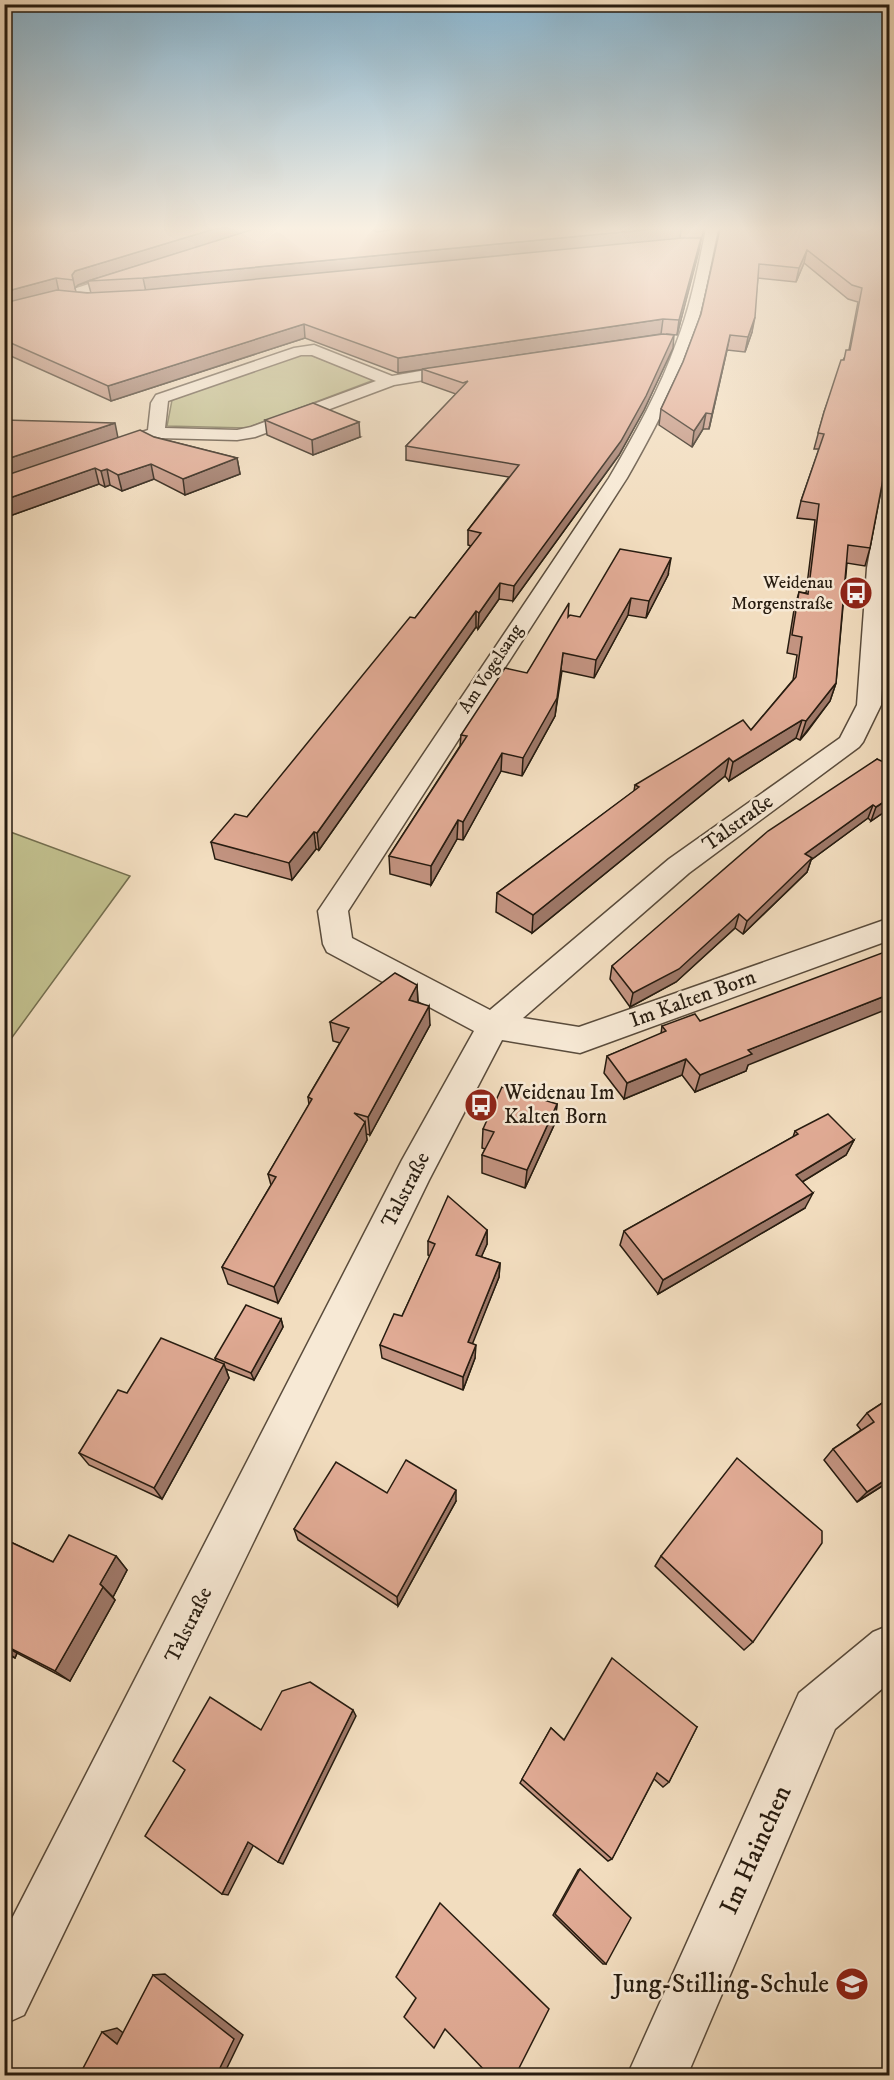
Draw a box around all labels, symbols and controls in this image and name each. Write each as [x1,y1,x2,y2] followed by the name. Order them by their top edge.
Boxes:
[731,572,833,615] place label: Weidenau Morgenstraße
[838,575,874,611] bus stop icon: Weidenau Morgenstraße
[454,620,528,718] street label: Am Vogelsang
[698,788,779,857] street label: Talstraße
[627,964,759,1034] street label: Im Kalten Born
[503,1080,615,1130] place label: Weidenau Im Kalten Born
[463,1087,499,1123] bus stop icon: Weidenau Im Kalten Born
[376,1148,436,1232] street label: Talstraße
[160,1583,219,1667] street label: Talstraße
[713,1780,799,1920] street label: Im Hainchen
[834,1966,870,2002] school or university icon: Jung-Stilling-Schule
[611,1968,829,2001] place label: Jung-Stilling-Schule

